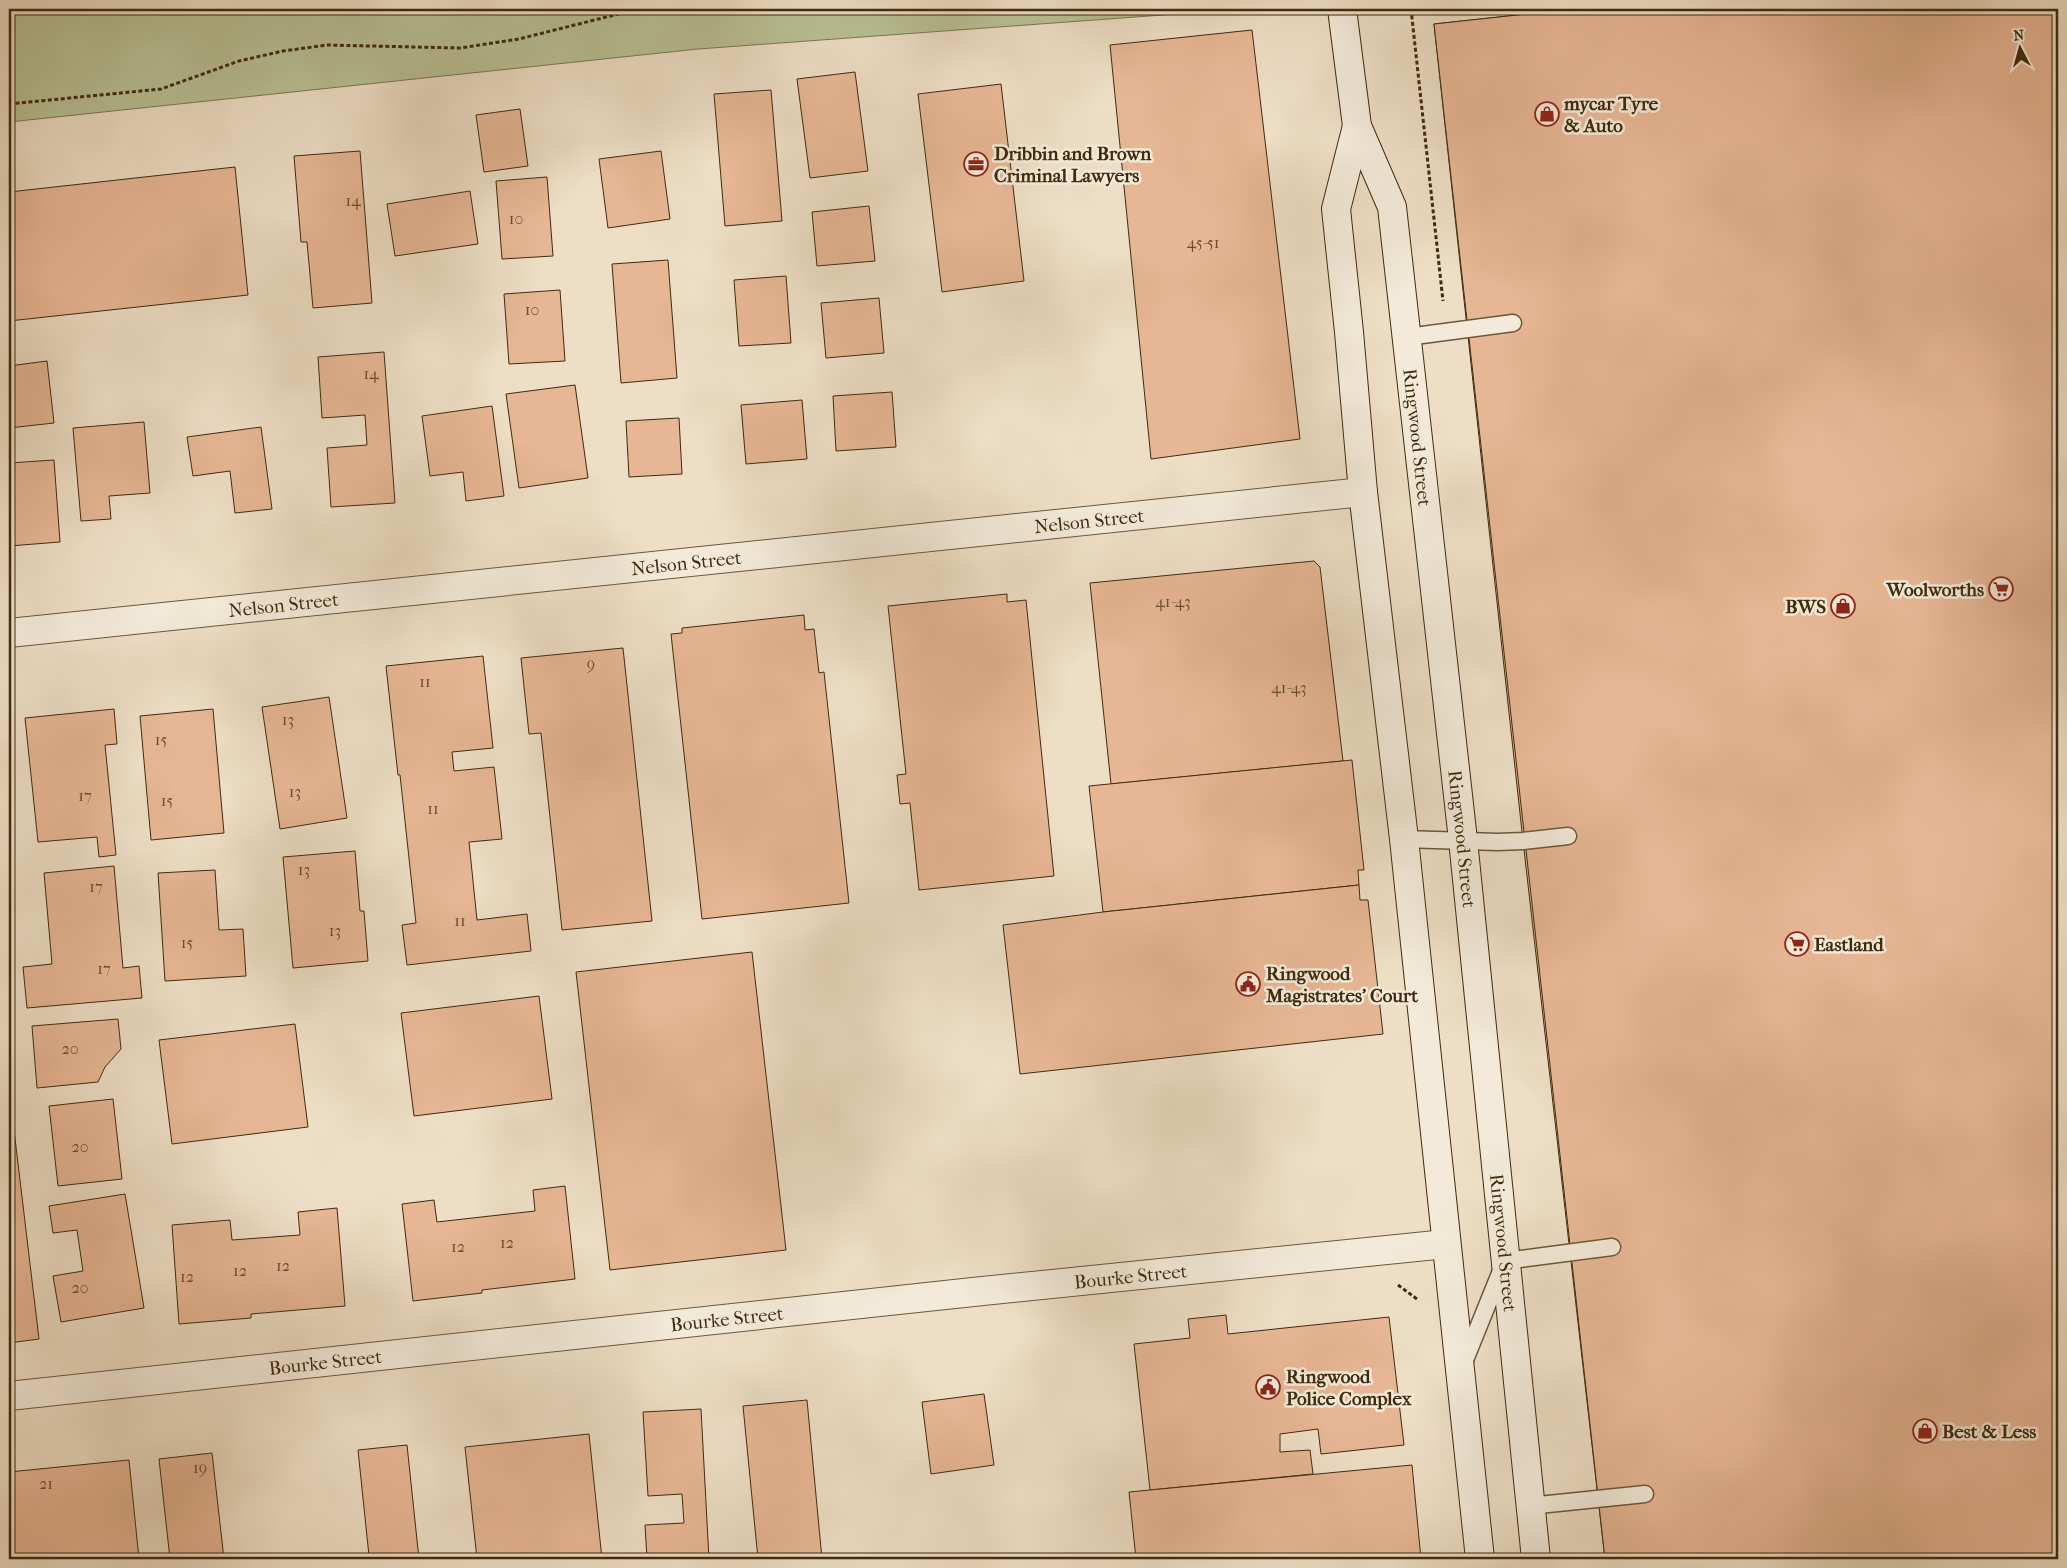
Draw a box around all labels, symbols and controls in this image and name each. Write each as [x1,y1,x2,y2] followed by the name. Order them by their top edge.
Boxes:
[1994,22,2044,72] north arrow
[2013,27,2025,45] text: N
[1563,93,1659,137] place label: mycar Tyre & Auto
[1534,101,1560,127] shop icon: mycar Tyre & Auto
[994,143,1152,187] place label: Dribbin and Brown Criminal Lawyers
[963,151,989,177] office icon: Dribbin and Brown Criminal Lawyers
[345,191,361,210] house number: 14
[509,209,523,228] house number: 10
[1187,233,1219,252] house number: 45-51
[525,300,539,319] house number: 10
[363,364,379,383] house number: 14
[1398,367,1436,508] street label: Ringwood Street
[1033,505,1146,538] street label: Nelson Street
[630,547,743,580] street label: Nelson Street
[1988,576,2014,602] supermarket icon: Woolworths
[1886,579,1984,601] place label: Woolworths
[228,589,340,622] street label: Nelson Street
[1155,592,1191,611] house number: 41-43
[1830,593,1856,619] shop icon: BWS
[1785,596,1826,618] place label: BWS
[587,654,595,673] house number: 9
[419,672,431,691] house number: 11
[1271,678,1307,697] house number: 41-43
[282,710,294,729] house number: 13
[155,730,167,749] house number: 15
[1443,769,1480,909] street label: Ringwood Street
[289,782,301,801] house number: 13
[78,786,92,805] house number: 17
[161,791,173,810] house number: 15
[427,799,439,818] house number: 11
[298,860,310,879] house number: 13
[89,877,103,896] house number: 17
[454,911,466,930] house number: 11
[329,921,341,940] house number: 13
[1784,931,1810,957] supermarket icon: Eastland
[181,933,193,952] house number: 15
[1814,934,1884,956] place label: Eastland
[97,959,111,978] house number: 17
[1265,963,1418,1007] place label: Ringwood Magistrates' Court
[1235,971,1261,997] public building icon: Ringwood Magistrates' Court
[61,1039,79,1058] house number: 20
[71,1137,89,1156] house number: 20
[1485,1173,1521,1313] street label: Ringwood Street
[500,1233,514,1252] house number: 12
[451,1237,465,1256] house number: 12
[276,1256,290,1275] house number: 12
[1073,1260,1189,1294] street label: Bourke Street
[233,1261,247,1280] house number: 12
[180,1267,194,1286] house number: 12
[71,1278,89,1297] house number: 20
[669,1302,785,1337] street label: Bourke Street
[268,1346,383,1380] street label: Bourke Street
[1286,1366,1413,1410] place label: Ringwood Police Complex
[1255,1374,1281,1400] public building icon: Ringwood Police Complex
[1912,1418,1938,1444] shop icon: Best & Less
[1942,1421,2036,1443] place label: Best & Less
[193,1458,207,1477] house number: 19
[39,1474,53,1493] house number: 21

